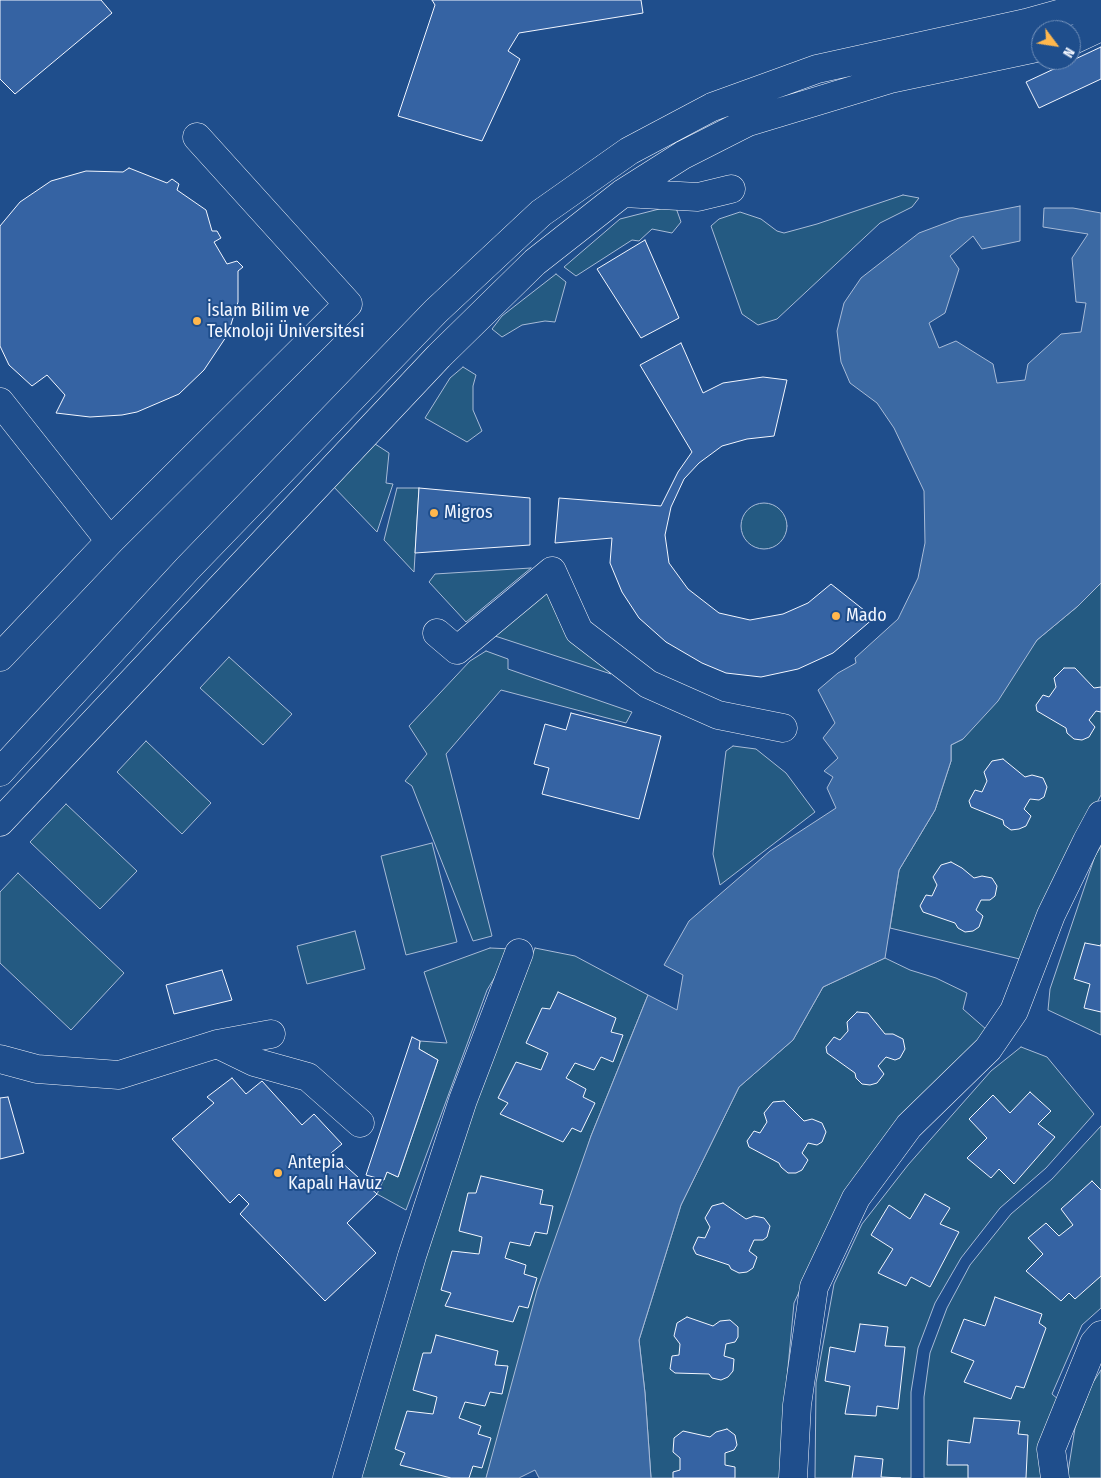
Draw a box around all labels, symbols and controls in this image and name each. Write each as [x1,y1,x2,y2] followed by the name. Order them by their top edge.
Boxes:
[1031,20,1081,70] north arrow
[1059,44,1078,60] text: N
[207,300,364,342] place label: İslam Bilim ve Teknoloji Üniversitesi
[191,315,203,327] marker: İslam Bilim ve Teknoloji Üniversitesi
[444,502,493,524] place label: Migros
[428,507,440,519] marker: Migros
[846,605,887,627] place label: Mado
[830,610,842,622] marker: Mado
[288,1152,382,1194] place label: Antepia Kapalı Havuz
[272,1167,284,1179] marker: Antepia Kapalı Havuz

